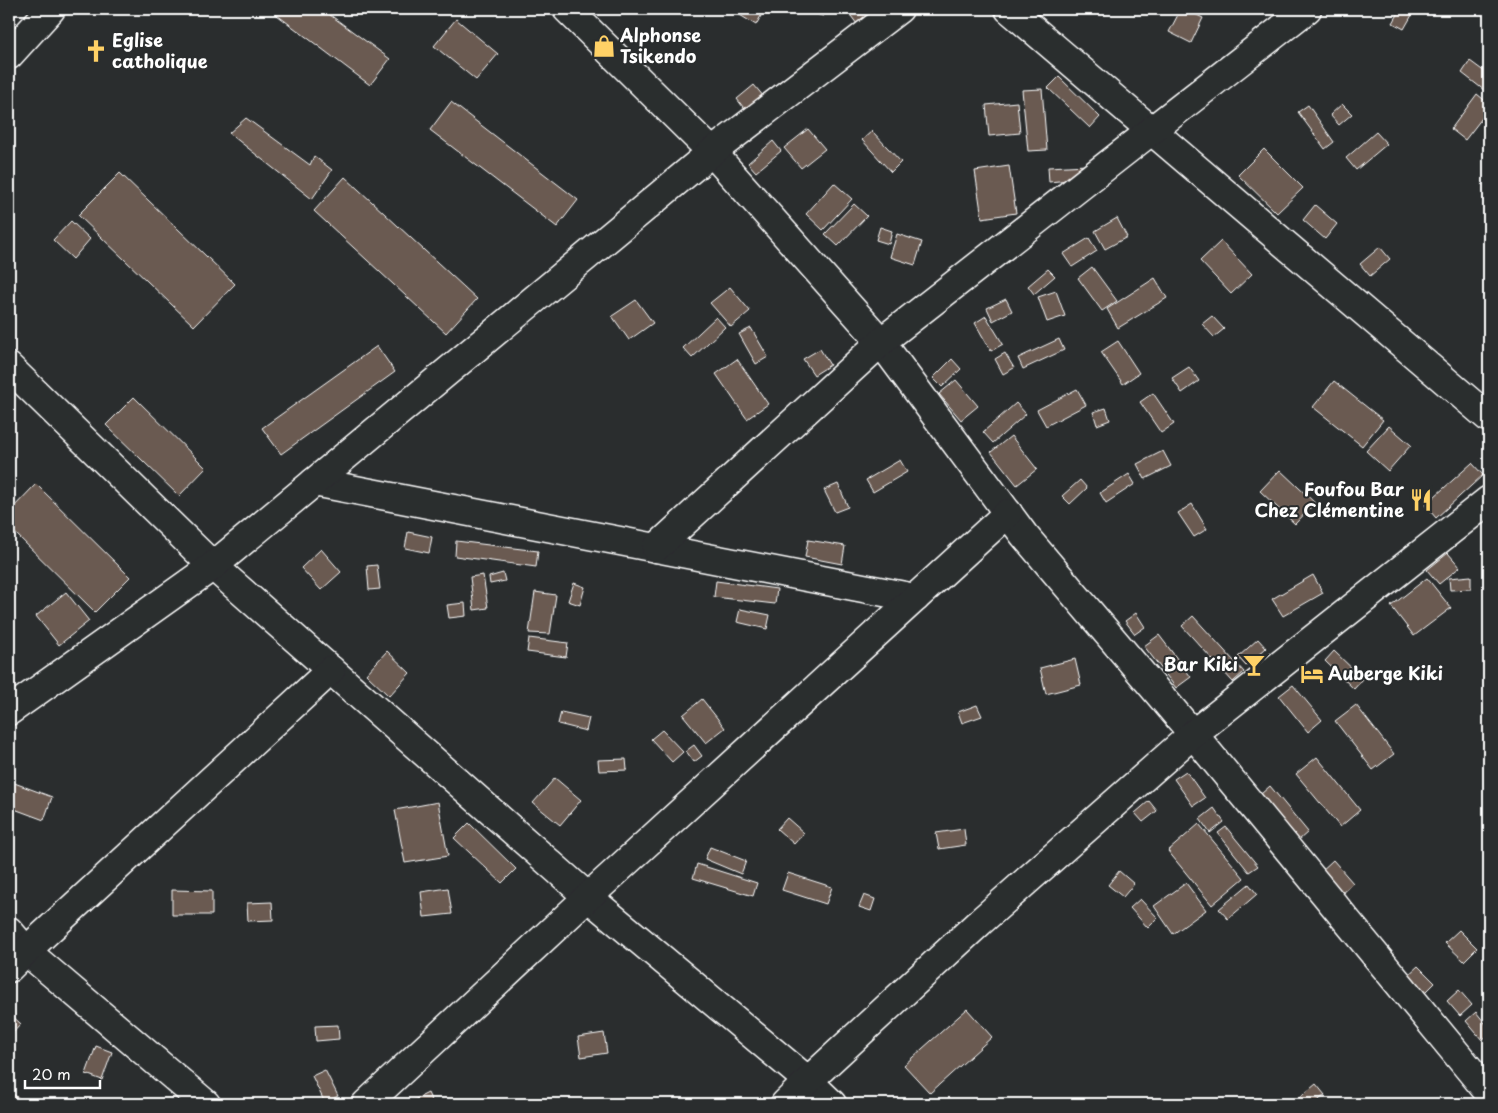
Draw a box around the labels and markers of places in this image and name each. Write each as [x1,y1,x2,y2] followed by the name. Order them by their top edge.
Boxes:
[619,21,701,69] place label: Alphonse Tsikendo
[112,26,208,74] place label: Eglise catholique
[591,33,617,59] shop icon: Alphonse Tsikendo
[83,38,109,64] church icon: Eglise catholique
[1255,475,1405,523] place label: Foufou Bar Chez Clémentine
[1408,487,1434,513] restaurant icon: Foufou Bar Chez Clémentine
[1164,650,1238,677] place label: Bar Kiki
[1241,652,1267,678] bar icon: Bar Kiki
[1328,659,1443,686] place label: Auberge Kiki
[1299,661,1325,687] hotel icon: Auberge Kiki

